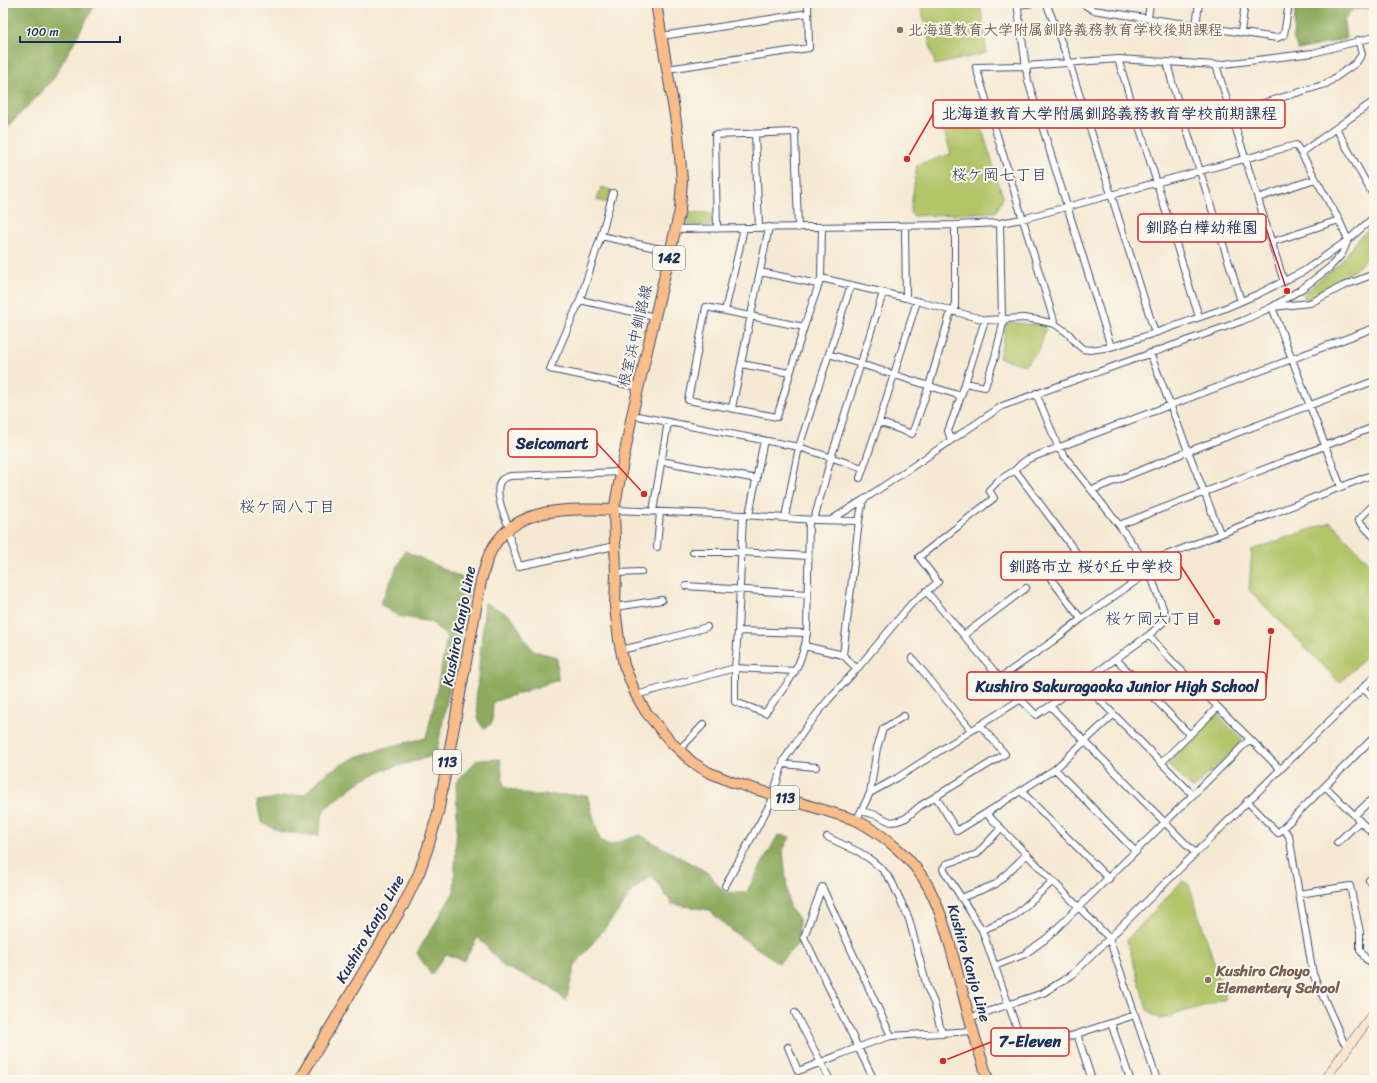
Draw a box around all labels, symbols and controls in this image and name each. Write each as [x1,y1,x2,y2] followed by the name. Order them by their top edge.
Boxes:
[908,17,1223,43] place label: 北海道教育大学附属釧路義務教育学校後期課程
[20,18,120,44] scale bar
[26,21,59,43] text: 100 m
[895,25,905,35] marker: 北海道教育大学附属釧路義務教育学校後期課程
[941,99,1277,128] text: 北海道教育大学附属釧路義務教育学校前期課程
[933,100,1285,128] callout: 北海道教育大学附属釧路義務教育学校前期課程
[951,160,1047,189] district label: 桜ケ岡七丁目
[1146,213,1258,242] text: 釧路白樺幼稚園
[1138,214,1266,242] callout: 釧路白樺幼稚園
[653,246,685,270] road number: 142
[611,282,659,390] street label: 根室浜中釧路線
[508,429,597,457] callout: Seicomart
[515,429,588,458] text: Seicomart
[239,492,335,521] district label: 桜ケ岡八丁目
[1001,552,1181,580] callout: 釧路市立 桜が丘中学校
[1009,552,1173,581] text: 釧路市立 桜が丘中学校
[435,564,483,688] street label: Kushiro Kanjo Line
[1105,604,1201,633] district label: 桜ケ岡六丁目
[967,672,1266,700] callout: Kushiro Sakuragaoka Junior High School
[974,672,1260,701] text: Kushiro Sakuragaoka Junior High School
[433,750,461,774] road number: 113
[771,786,799,810] road number: 113
[328,870,412,988] street label: Kushiro Kanjo Line
[940,901,998,1025] street label: Kushiro Kanjo Line
[1215,958,1340,1001] place label: Kushiro Choyo Elementery School
[1203,975,1213,985] marker: Kushiro Choyo Elementery School
[999,1027,1062,1056] text: 7-Eleven
[991,1028,1069,1056] callout: 7-Eleven

